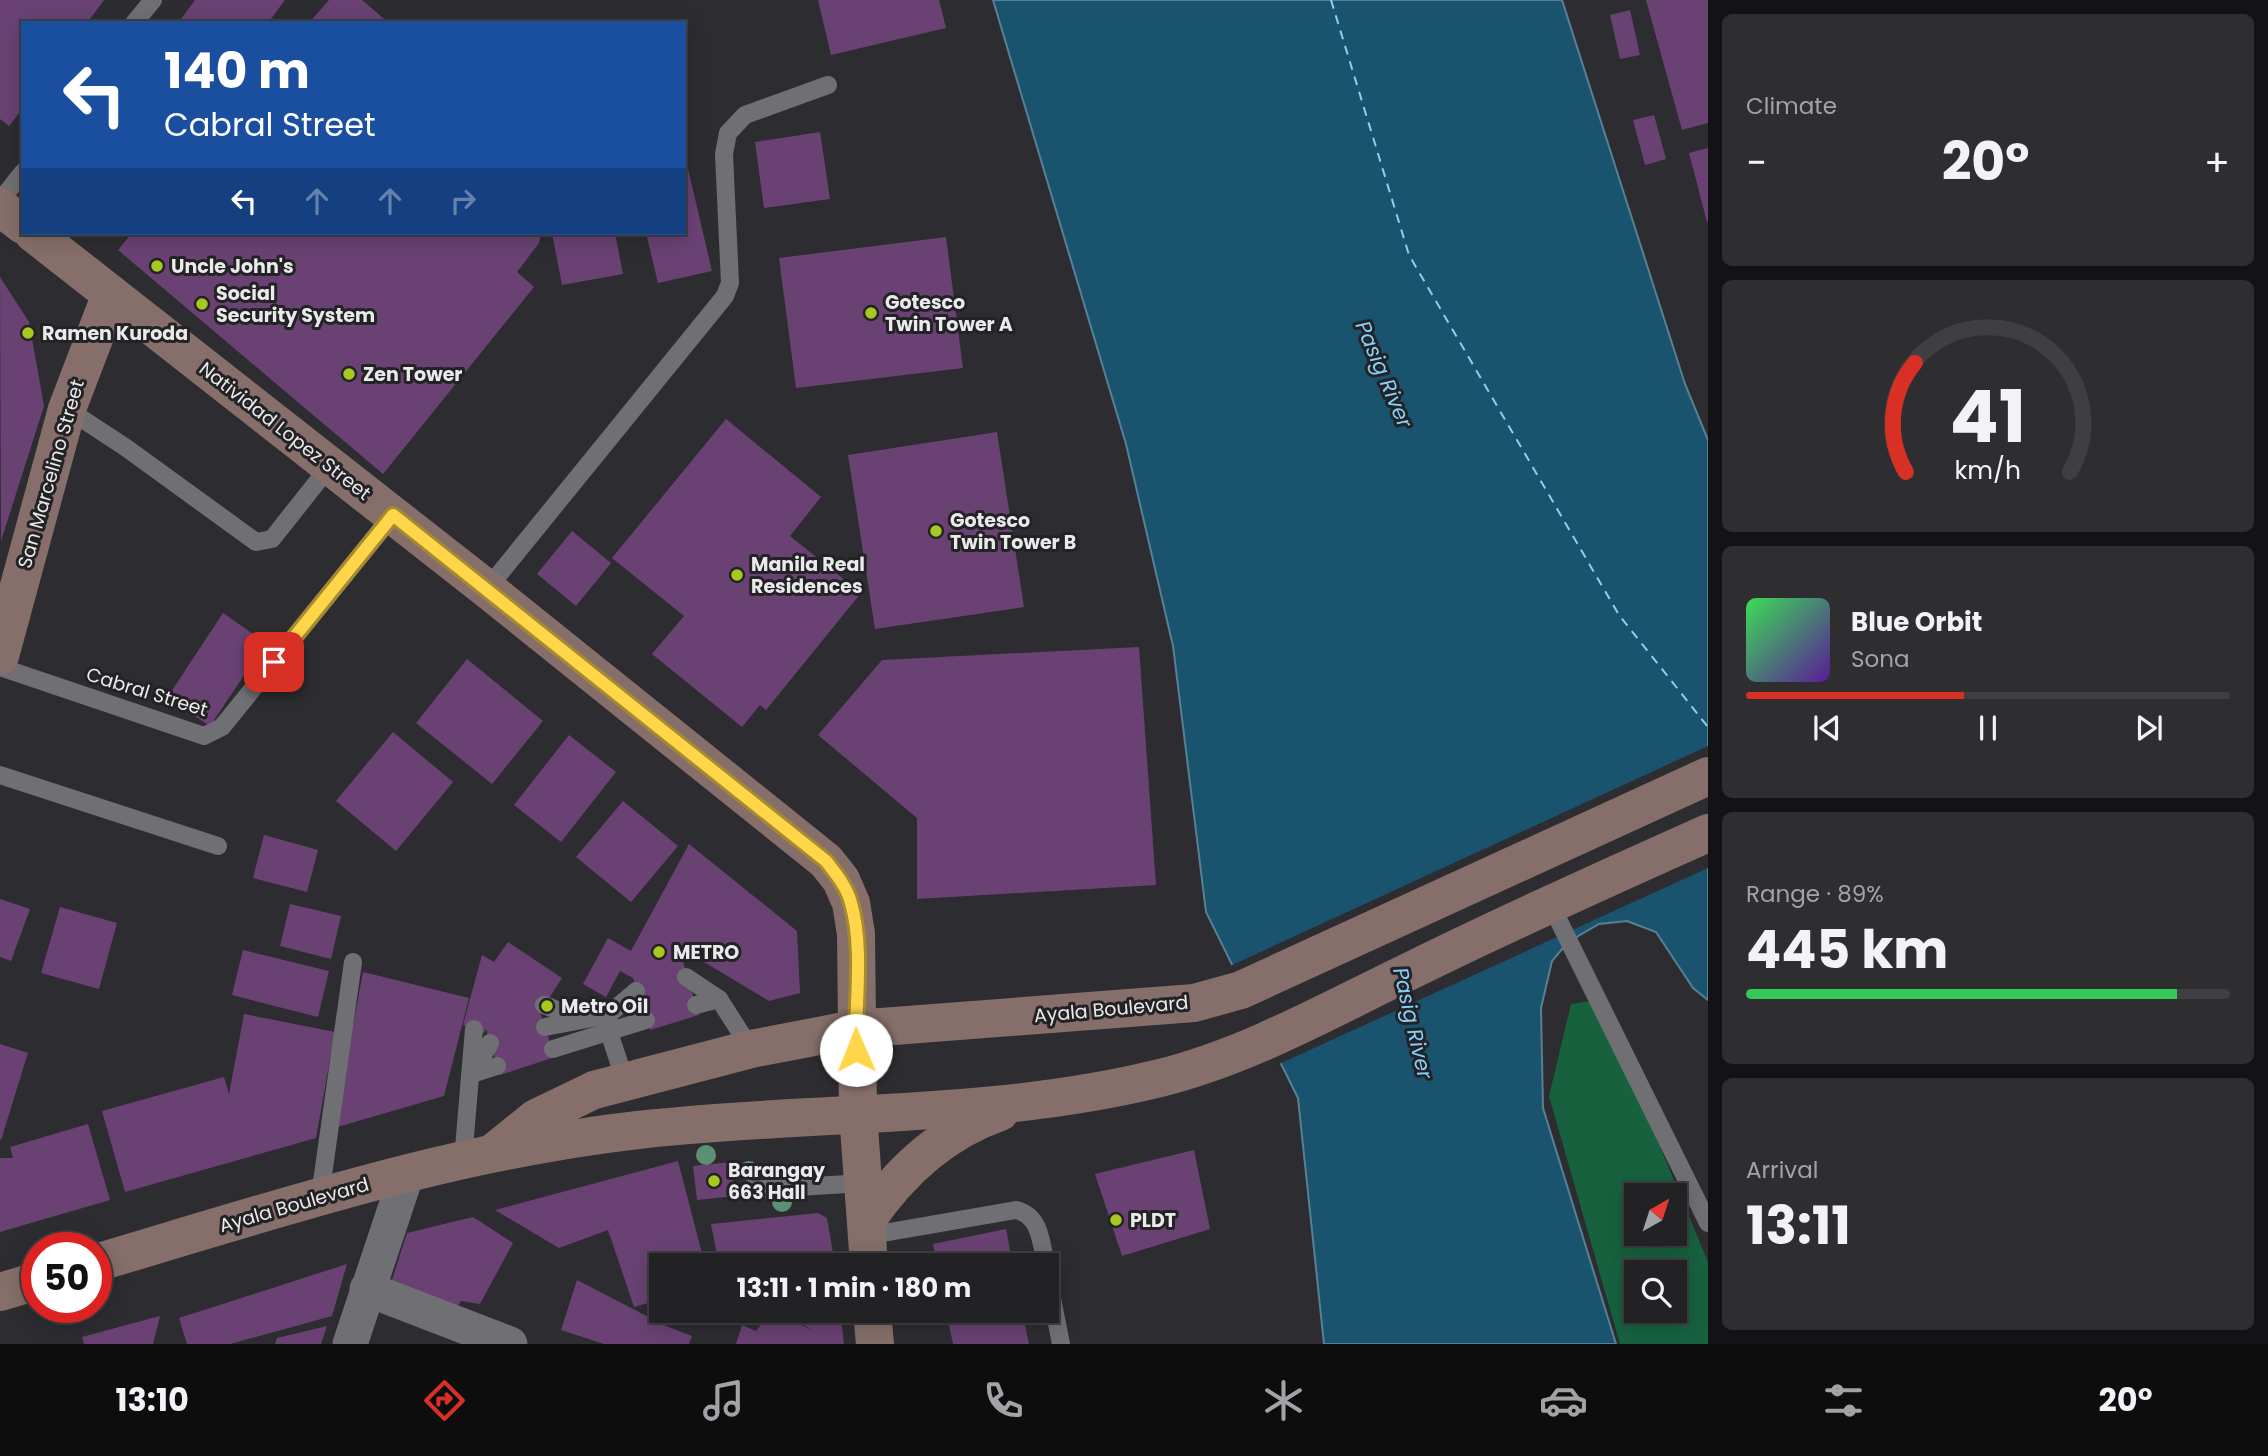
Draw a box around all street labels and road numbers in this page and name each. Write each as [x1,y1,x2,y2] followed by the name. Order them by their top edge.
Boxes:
[194,355,377,507] street label: Natividad Lopez Street
[11,376,91,572] street label: San Marcelino Street
[83,661,211,723] street label: Cabral Street
[1033,989,1189,1029] street label: Ayala Boulevard
[216,1171,372,1239] street label: Ayala Boulevard

